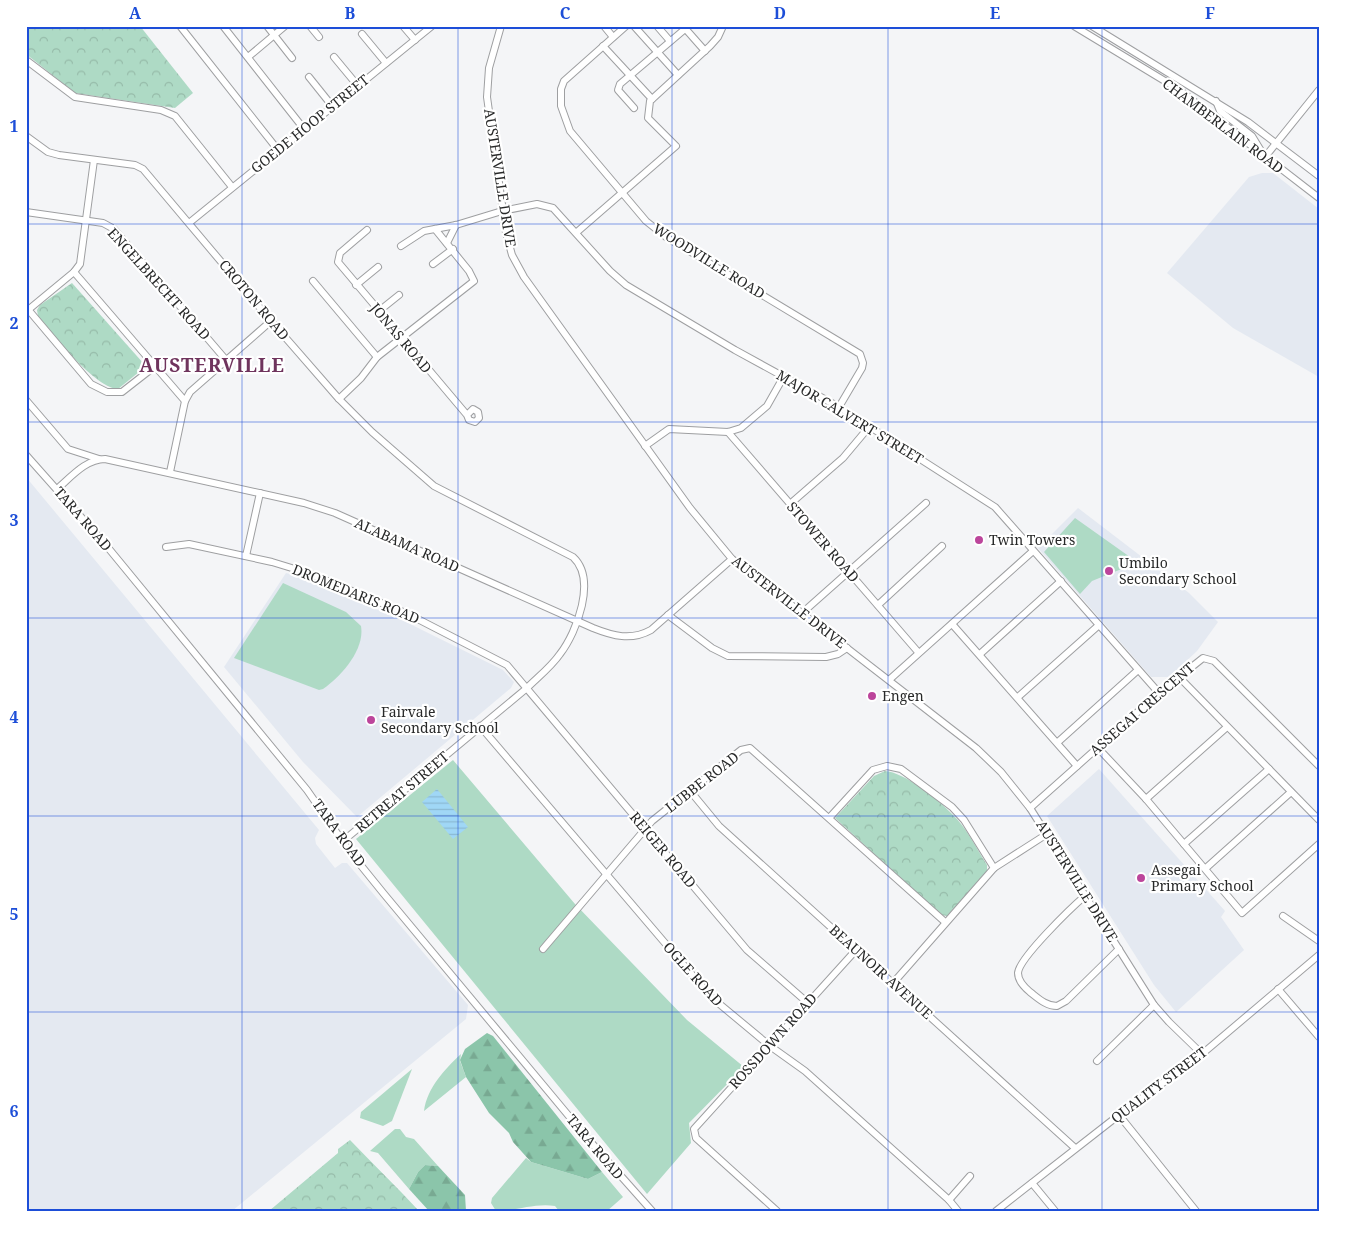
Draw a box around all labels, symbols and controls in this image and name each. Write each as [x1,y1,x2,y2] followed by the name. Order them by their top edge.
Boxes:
[129,2,142,24] text: A
[345,2,356,24] text: B
[560,2,571,24] text: C
[774,2,786,24] text: D
[990,2,1000,24] text: E
[1205,2,1215,24] text: F
[247,70,373,177] street label: GOEDE HOOP STREET
[1159,74,1288,177] street label: CHAMBERLAIN ROAD
[480,107,521,249] street label: AUSTERVILLE DRIVE
[9,115,19,137] text: 1
[650,218,769,303] street label: WOODVILLE ROAD
[104,223,215,344] street label: ENGELBRECHT ROAD
[215,255,294,344] street label: CROTON ROAD
[366,298,436,377] street label: JONAS ROAD
[9,312,19,334] text: 2
[139,352,285,378] district label: AUSTERVILLE
[773,365,928,468] street label: MAJOR CALVERT STREET
[50,482,117,555] street label: TARA ROAD
[783,497,864,586] street label: STOWER ROAD
[9,509,19,531] text: 3
[352,513,463,576] street label: ALABAMA ROAD
[989,530,1075,549] place label: Twin Towers
[973,534,985,546] marker: Twin Towers
[728,551,851,652] street label: AUSTERVILLE DRIVE
[1119,553,1237,588] place label: Umbilo Secondary School
[290,559,423,628] street label: DROMEDARIS ROAD
[1103,565,1115,577] marker: Umbilo Secondary School
[1085,657,1198,759] street label: ASSEGAI CRESCENT
[882,686,924,705] place label: Engen
[866,690,878,702] marker: Engen
[381,702,499,737] place label: Fairvale Secondary School
[9,706,19,728] text: 4
[365,714,377,726] marker: Fairvale Secondary School
[351,747,453,836] street label: RETREAT STREET
[661,747,742,816] street label: LUBBE ROAD
[308,795,370,870] street label: TARA ROAD
[626,808,701,892] street label: REIGER ROAD
[1032,816,1123,945] street label: AUSTERVILLE DRIVE
[1151,860,1254,895] place label: Assegai Primary School
[1135,872,1147,884] marker: Assegai Primary School
[9,903,19,925] text: 5
[826,920,937,1023] street label: BEAUNOIR AVENUE
[659,937,727,1010] street label: OGLE ROAD
[724,989,821,1093] street label: ROSSDOWN ROAD
[1107,1042,1211,1127] street label: QUALITY STREET
[9,1100,19,1122] text: 6
[563,1110,628,1183] street label: TARA ROAD

